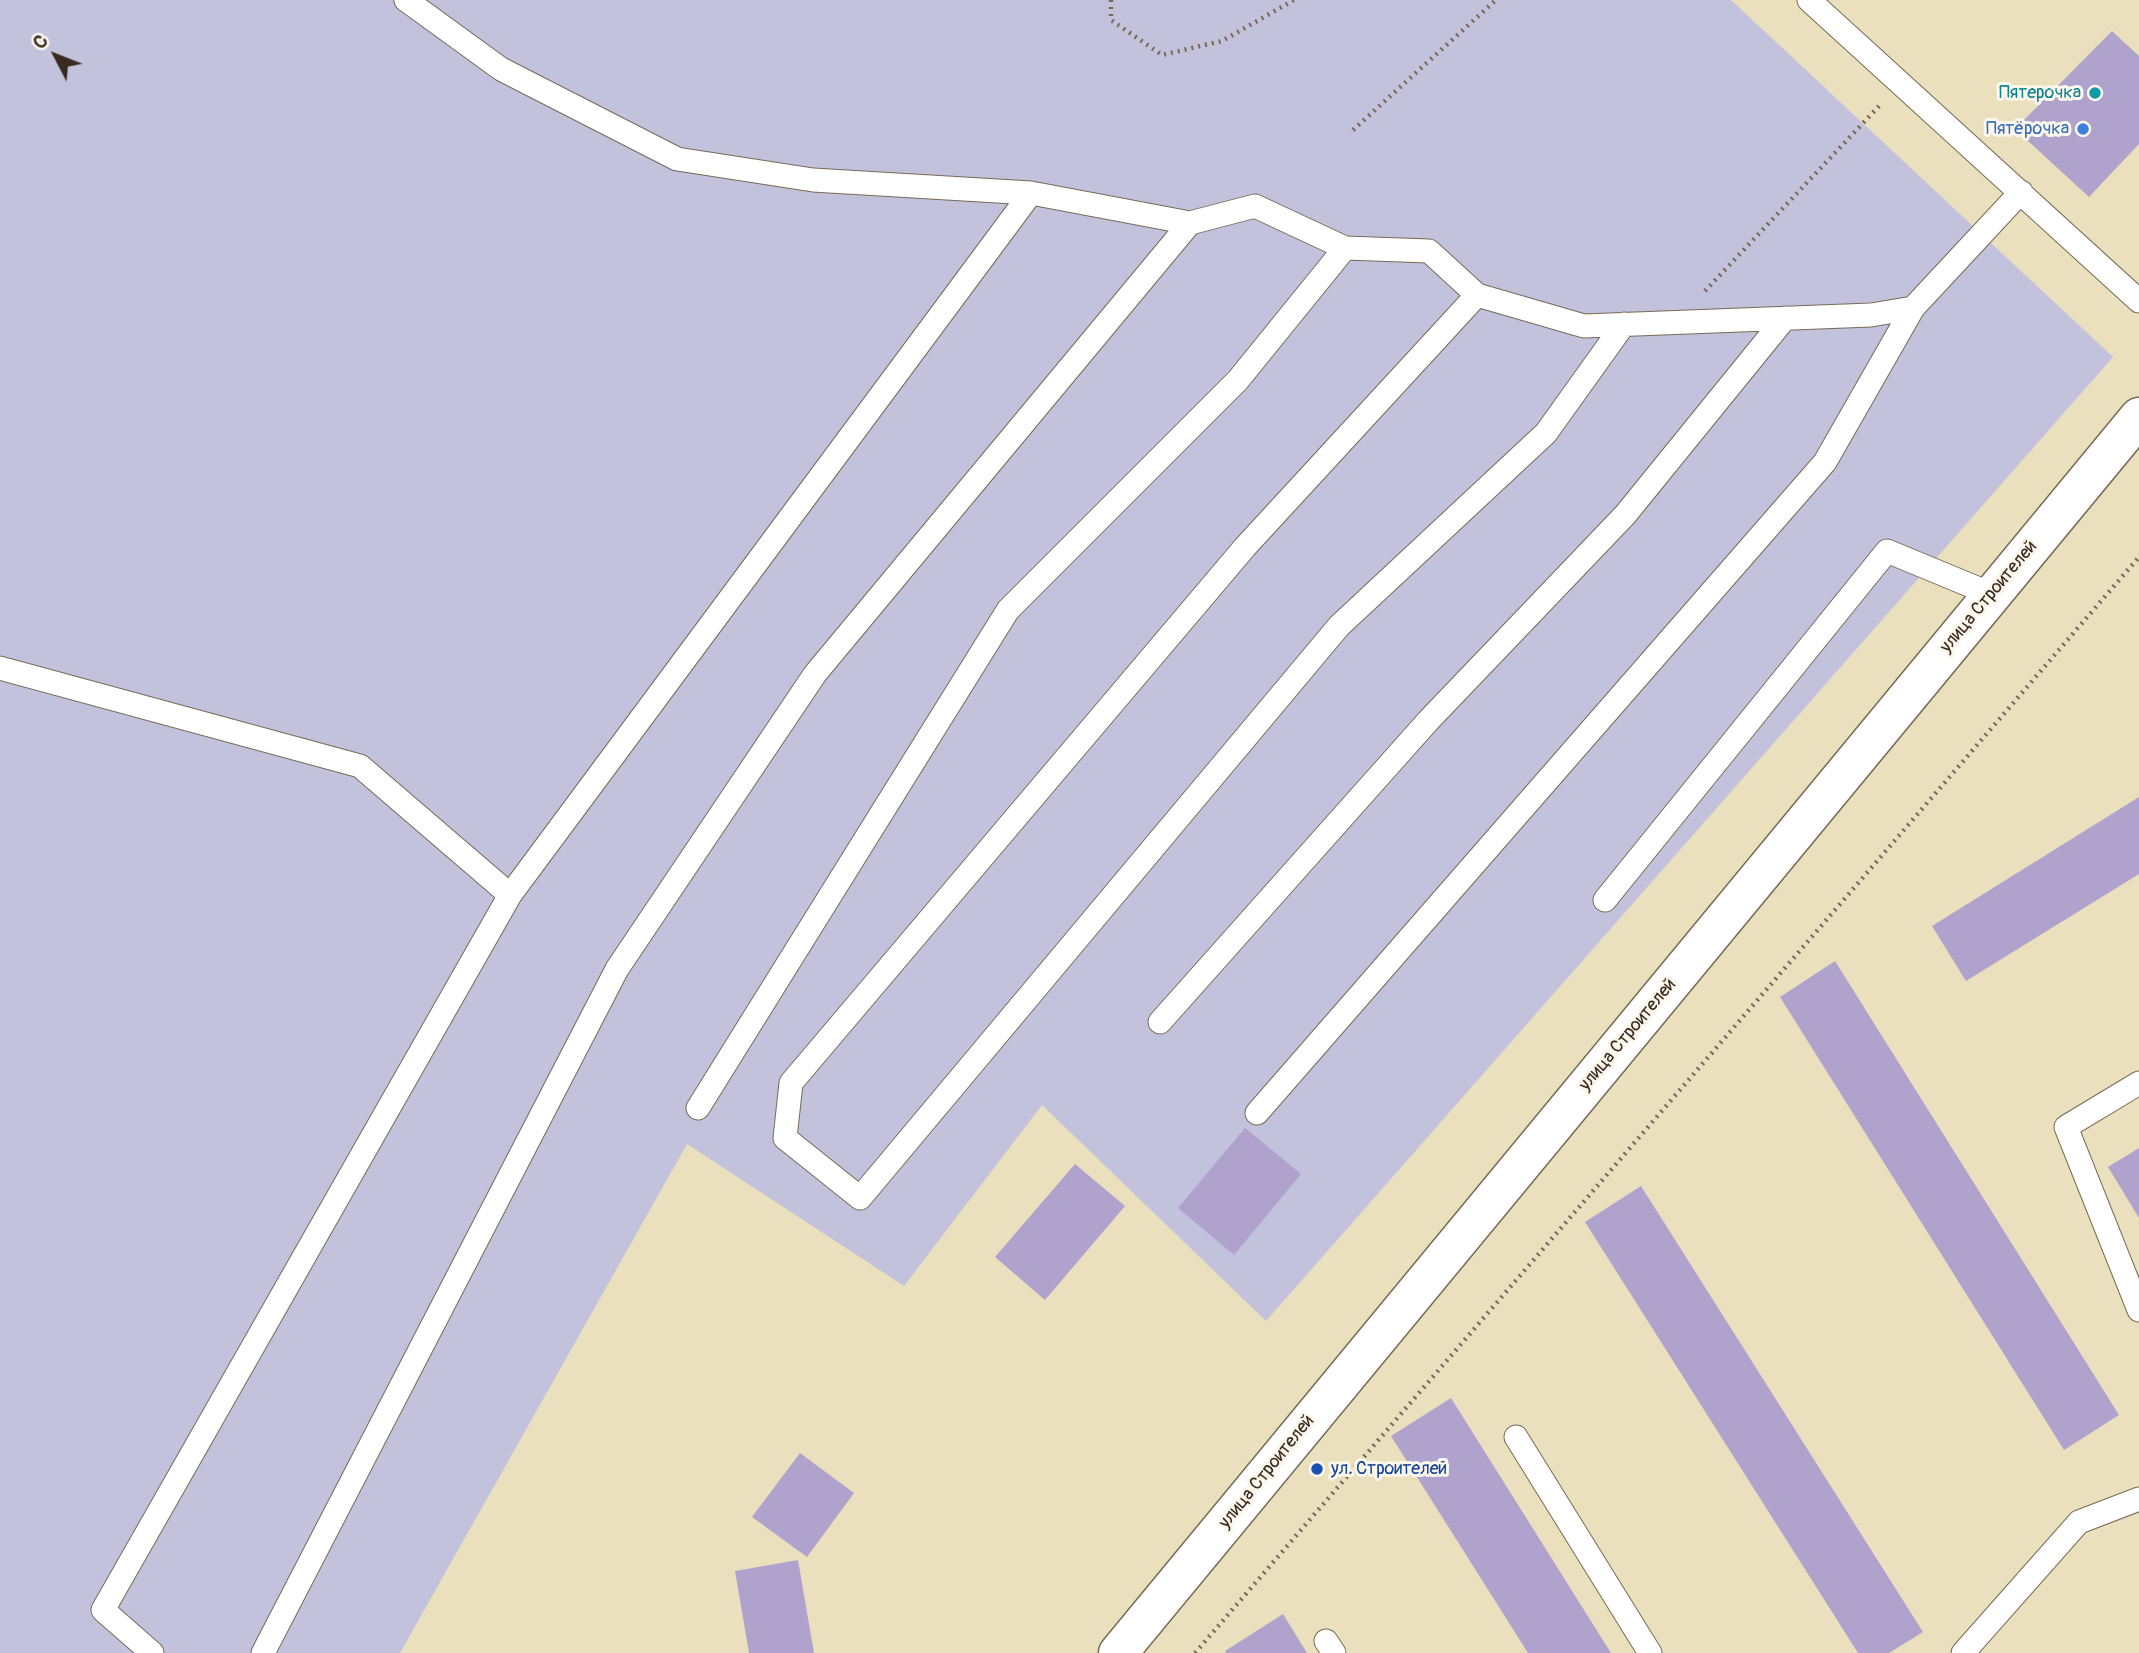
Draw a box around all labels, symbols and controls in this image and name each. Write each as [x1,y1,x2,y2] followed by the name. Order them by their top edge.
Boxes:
[21,21,91,91] north arrow
[28,30,53,54] text: С
[1999,82,2081,104] place label: Пятерочка
[2087,85,2103,101] marker: Пятерочка
[1986,118,2069,140] place label: Пятёрочка
[2075,121,2091,137] marker: Пятёрочка
[1936,536,2042,658] street label: улица Строителей
[1575,974,1681,1096] street label: улица Строителей
[1215,1411,1319,1533] street label: улица Строителей
[1331,1458,1447,1480] place label: ул. Строителей
[1309,1461,1325,1477] marker: ул. Строителей

